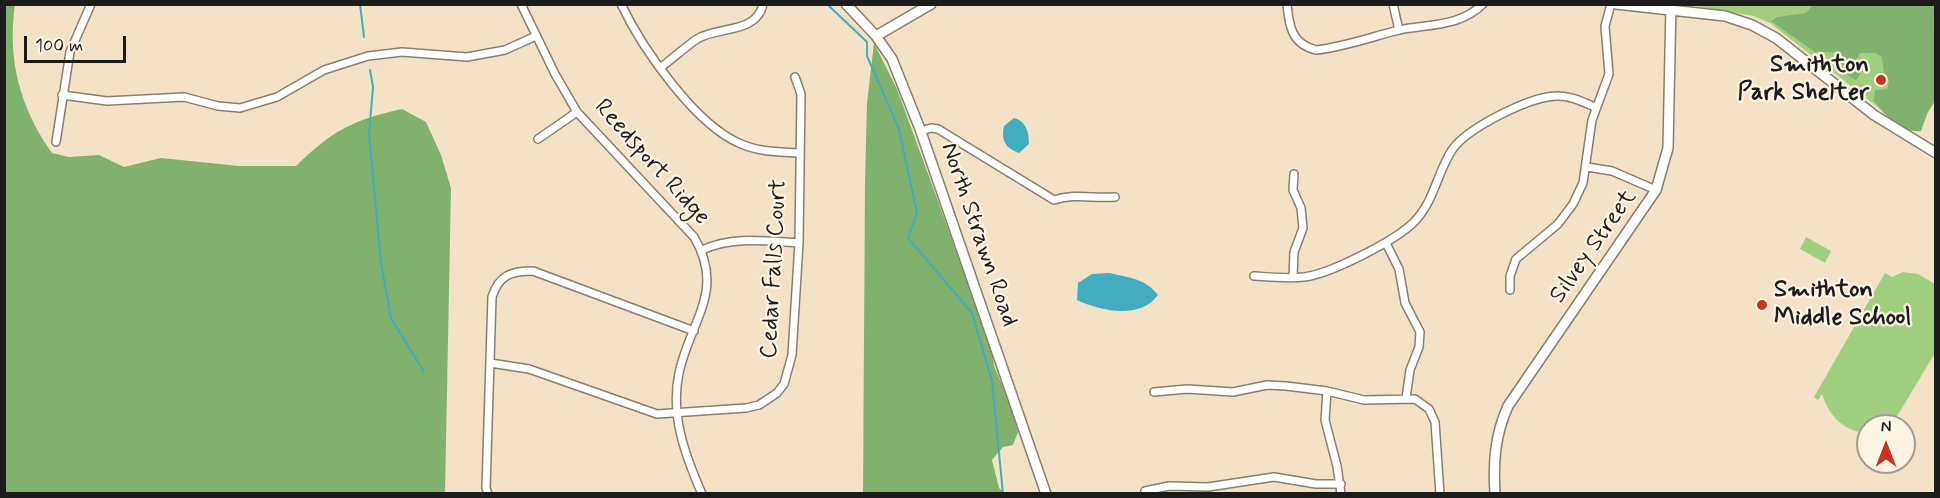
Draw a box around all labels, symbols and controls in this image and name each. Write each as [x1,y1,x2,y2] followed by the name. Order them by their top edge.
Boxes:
[27,24,129,62] scale bar
[35,34,83,58] text: 100 m
[1738,52,1869,108] place label: Smithton Park Shelter
[1874,73,1888,87] marker: Smithton Park Shelter
[587,94,715,232] street label: Reedsport Ridge
[933,139,1023,331] street label: North Strawn Road
[756,178,794,360] street label: Cedar Falls Court
[1544,185,1644,309] street label: Silvey Street
[1774,277,1911,333] place label: Smithton Middle School
[1755,298,1769,312] marker: Smithton Middle School
[1856,414,1916,474] north arrow
[1881,417,1891,438] text: N

